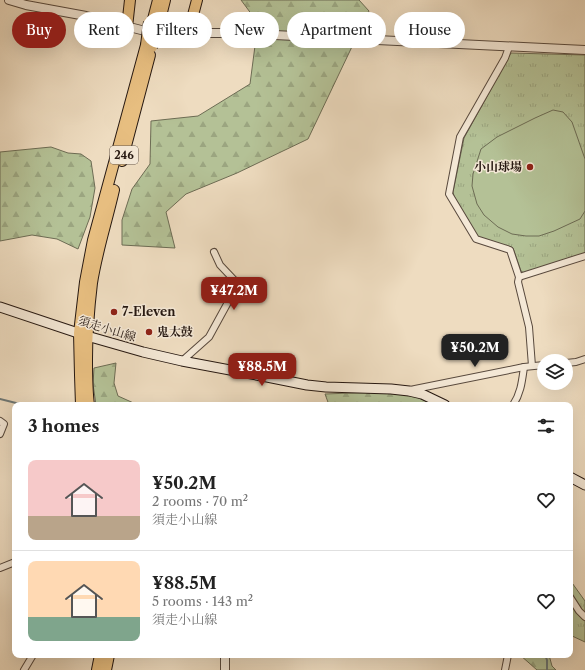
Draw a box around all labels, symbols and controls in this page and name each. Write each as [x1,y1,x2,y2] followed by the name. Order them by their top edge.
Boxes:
[12,12,66,48] chip: Buy
[74,12,134,48] chip: Rent
[142,12,212,48] chip: Filters
[220,12,279,48] chip: New
[287,12,386,48] chip: Apartment
[394,12,465,48] chip: House
[110,146,138,164] road number: 246
[474,159,522,174] place label: 小山球場
[525,162,535,172] marker: 小山球場
[201,277,267,311] pin: ¥47.2M
[210,282,258,298] text: ¥47.2M
[122,304,176,319] place label: 7-Eleven
[109,307,119,317] marker: 7-Eleven
[76,313,138,344] street label: 須走小山線
[157,324,193,339] place label: 鬼太鼓
[144,327,154,337] marker: 鬼太鼓
[442,334,508,368] pin: ¥50.2M
[450,339,500,355] text: ¥50.2M
[229,353,295,387] pin: ¥88.5M
[537,354,573,390] map controls
[537,354,573,390] button: layers
[237,358,287,374] text: ¥88.5M
[535,415,557,437] icon: filters
[28,416,99,436] text: 3 homes
[152,473,216,493] text: ¥50.2M
[60,476,108,524] icon: home
[535,489,557,511] icon: heart
[152,493,248,509] text: 2 rooms · 70 m²
[152,511,217,527] text: 須走小山線
[152,573,217,593] text: ¥88.5M
[60,577,108,625] icon: home
[535,590,557,612] icon: heart
[152,593,253,609] text: 5 rooms · 143 m²
[152,611,217,627] text: 須走小山線

